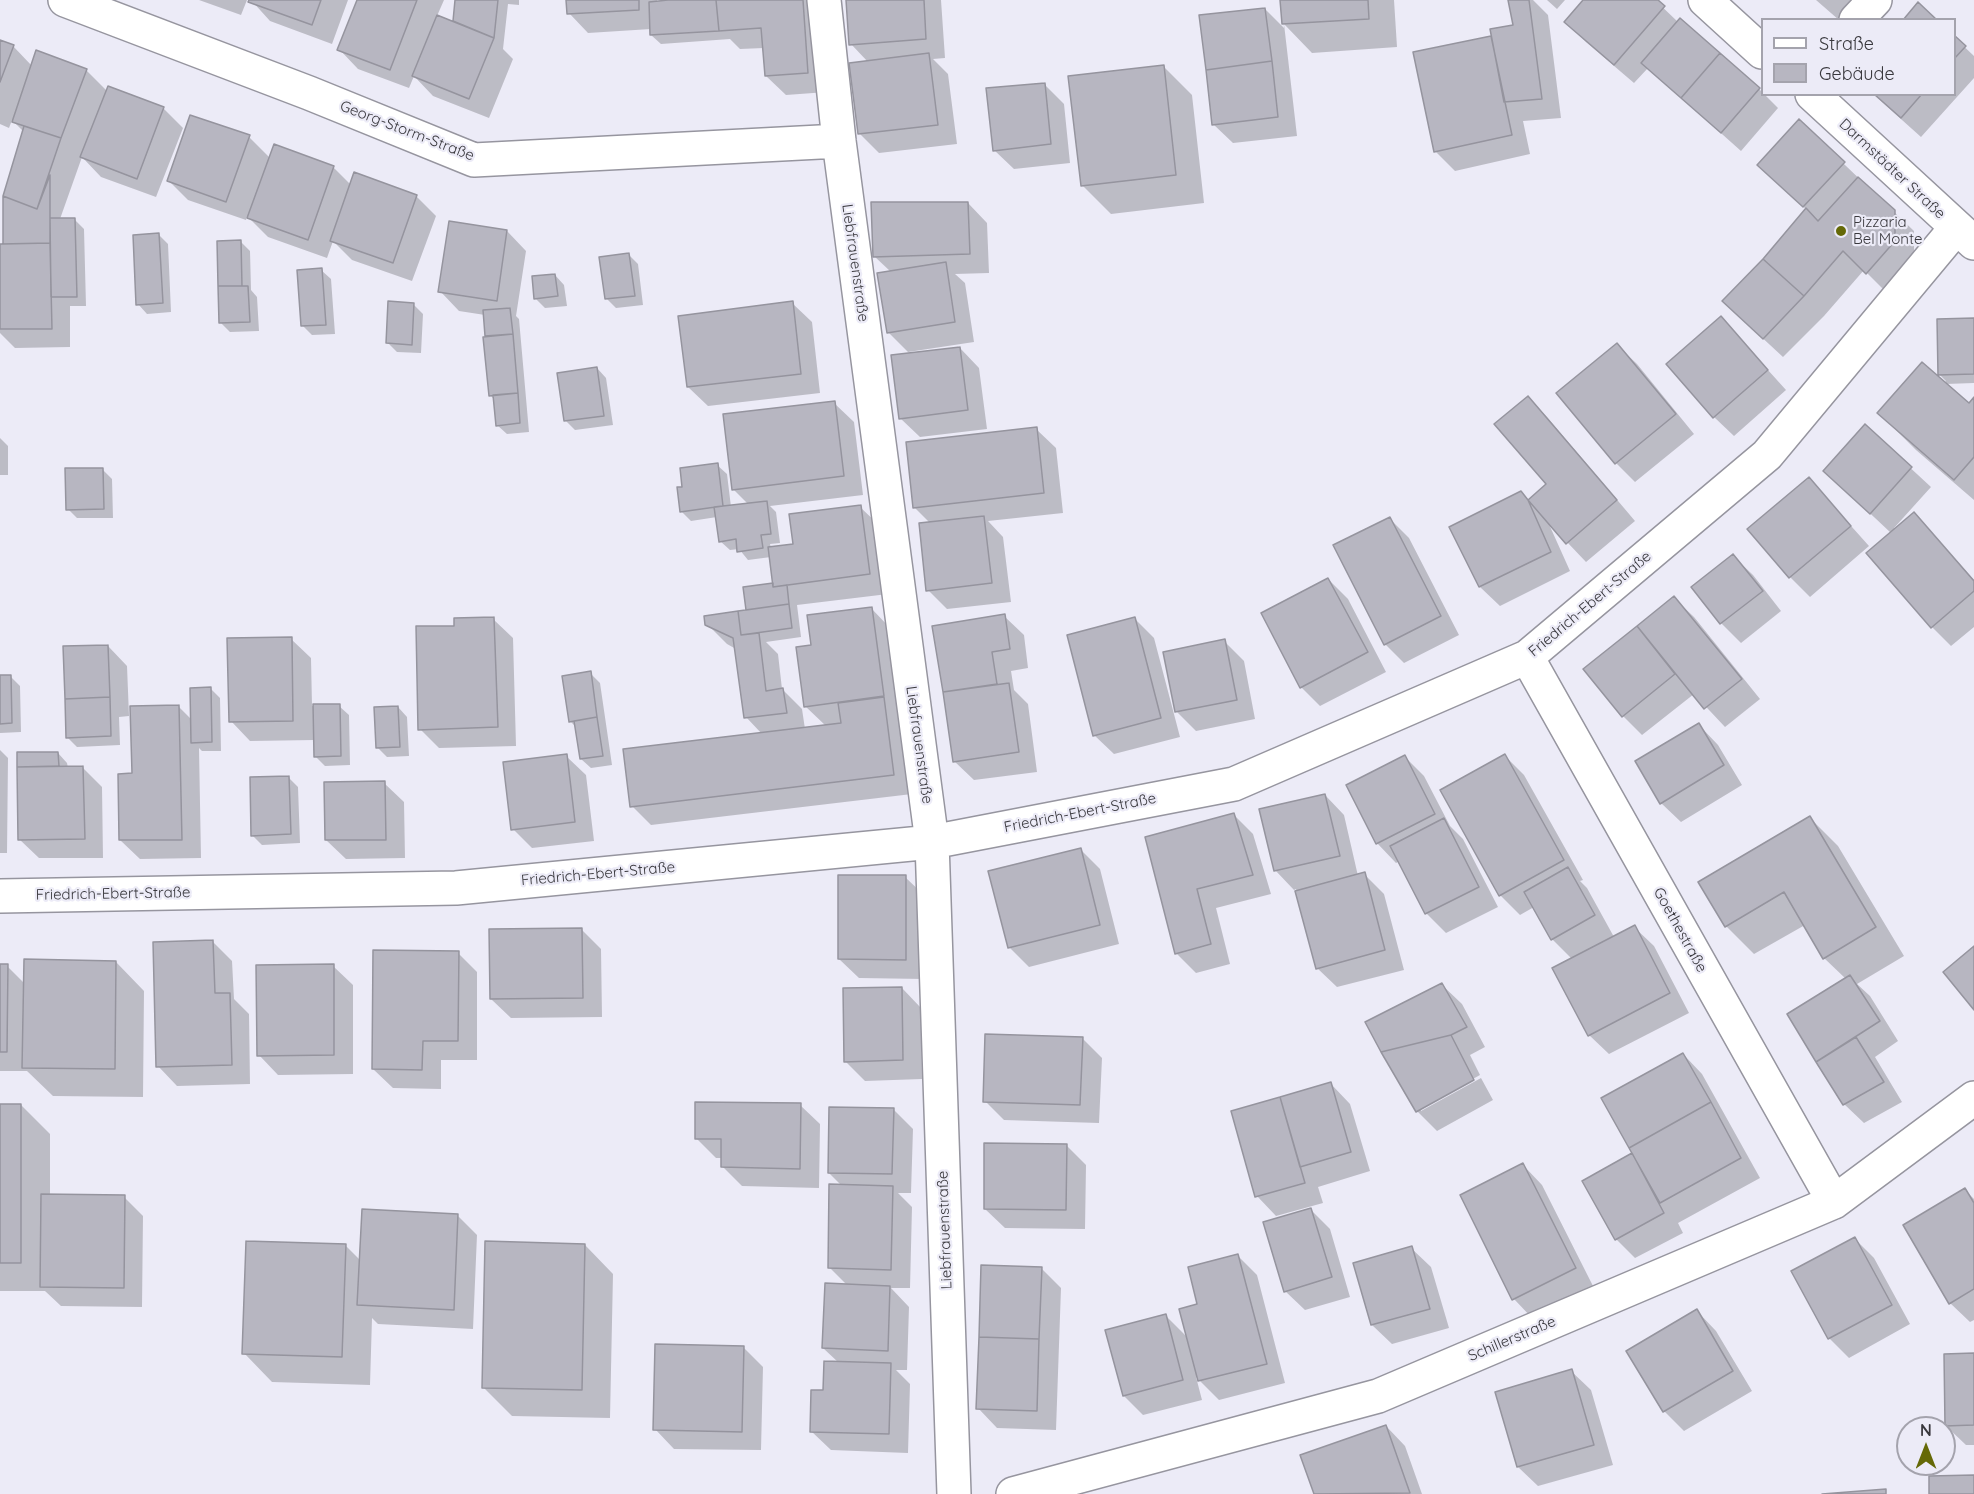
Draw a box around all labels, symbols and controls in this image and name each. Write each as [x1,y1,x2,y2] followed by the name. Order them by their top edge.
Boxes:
[1761,18,1956,96] legend
[1819,32,1874,55] text: Straße
[1819,62,1895,85] text: Gebäude
[337,97,477,165] street label: Georg-Storm-Straße
[1835,115,1949,223] street label: Darmstädter Straße
[838,203,872,323] street label: Liebfrauenstraße
[1853,213,1922,248] place label: Pizzaria Bel Monte
[1834,224,1848,238] marker: Pizzaria Bel Monte
[1525,547,1655,661] street label: Friedrich-Ebert-Straße
[902,685,936,805] street label: Liebfrauenstraße
[1002,789,1158,837] street label: Friedrich-Ebert-Straße
[520,858,676,890] street label: Friedrich-Ebert-Straße
[36,884,190,904] street label: Friedrich-Ebert-Straße
[1649,884,1711,976] street label: Goethestraße
[934,1170,956,1290] street label: Liebfrauenstraße
[1466,1312,1558,1366] street label: Schillerstraße
[1896,1416,1956,1476] north arrow
[1920,1420,1932,1440] text: N

